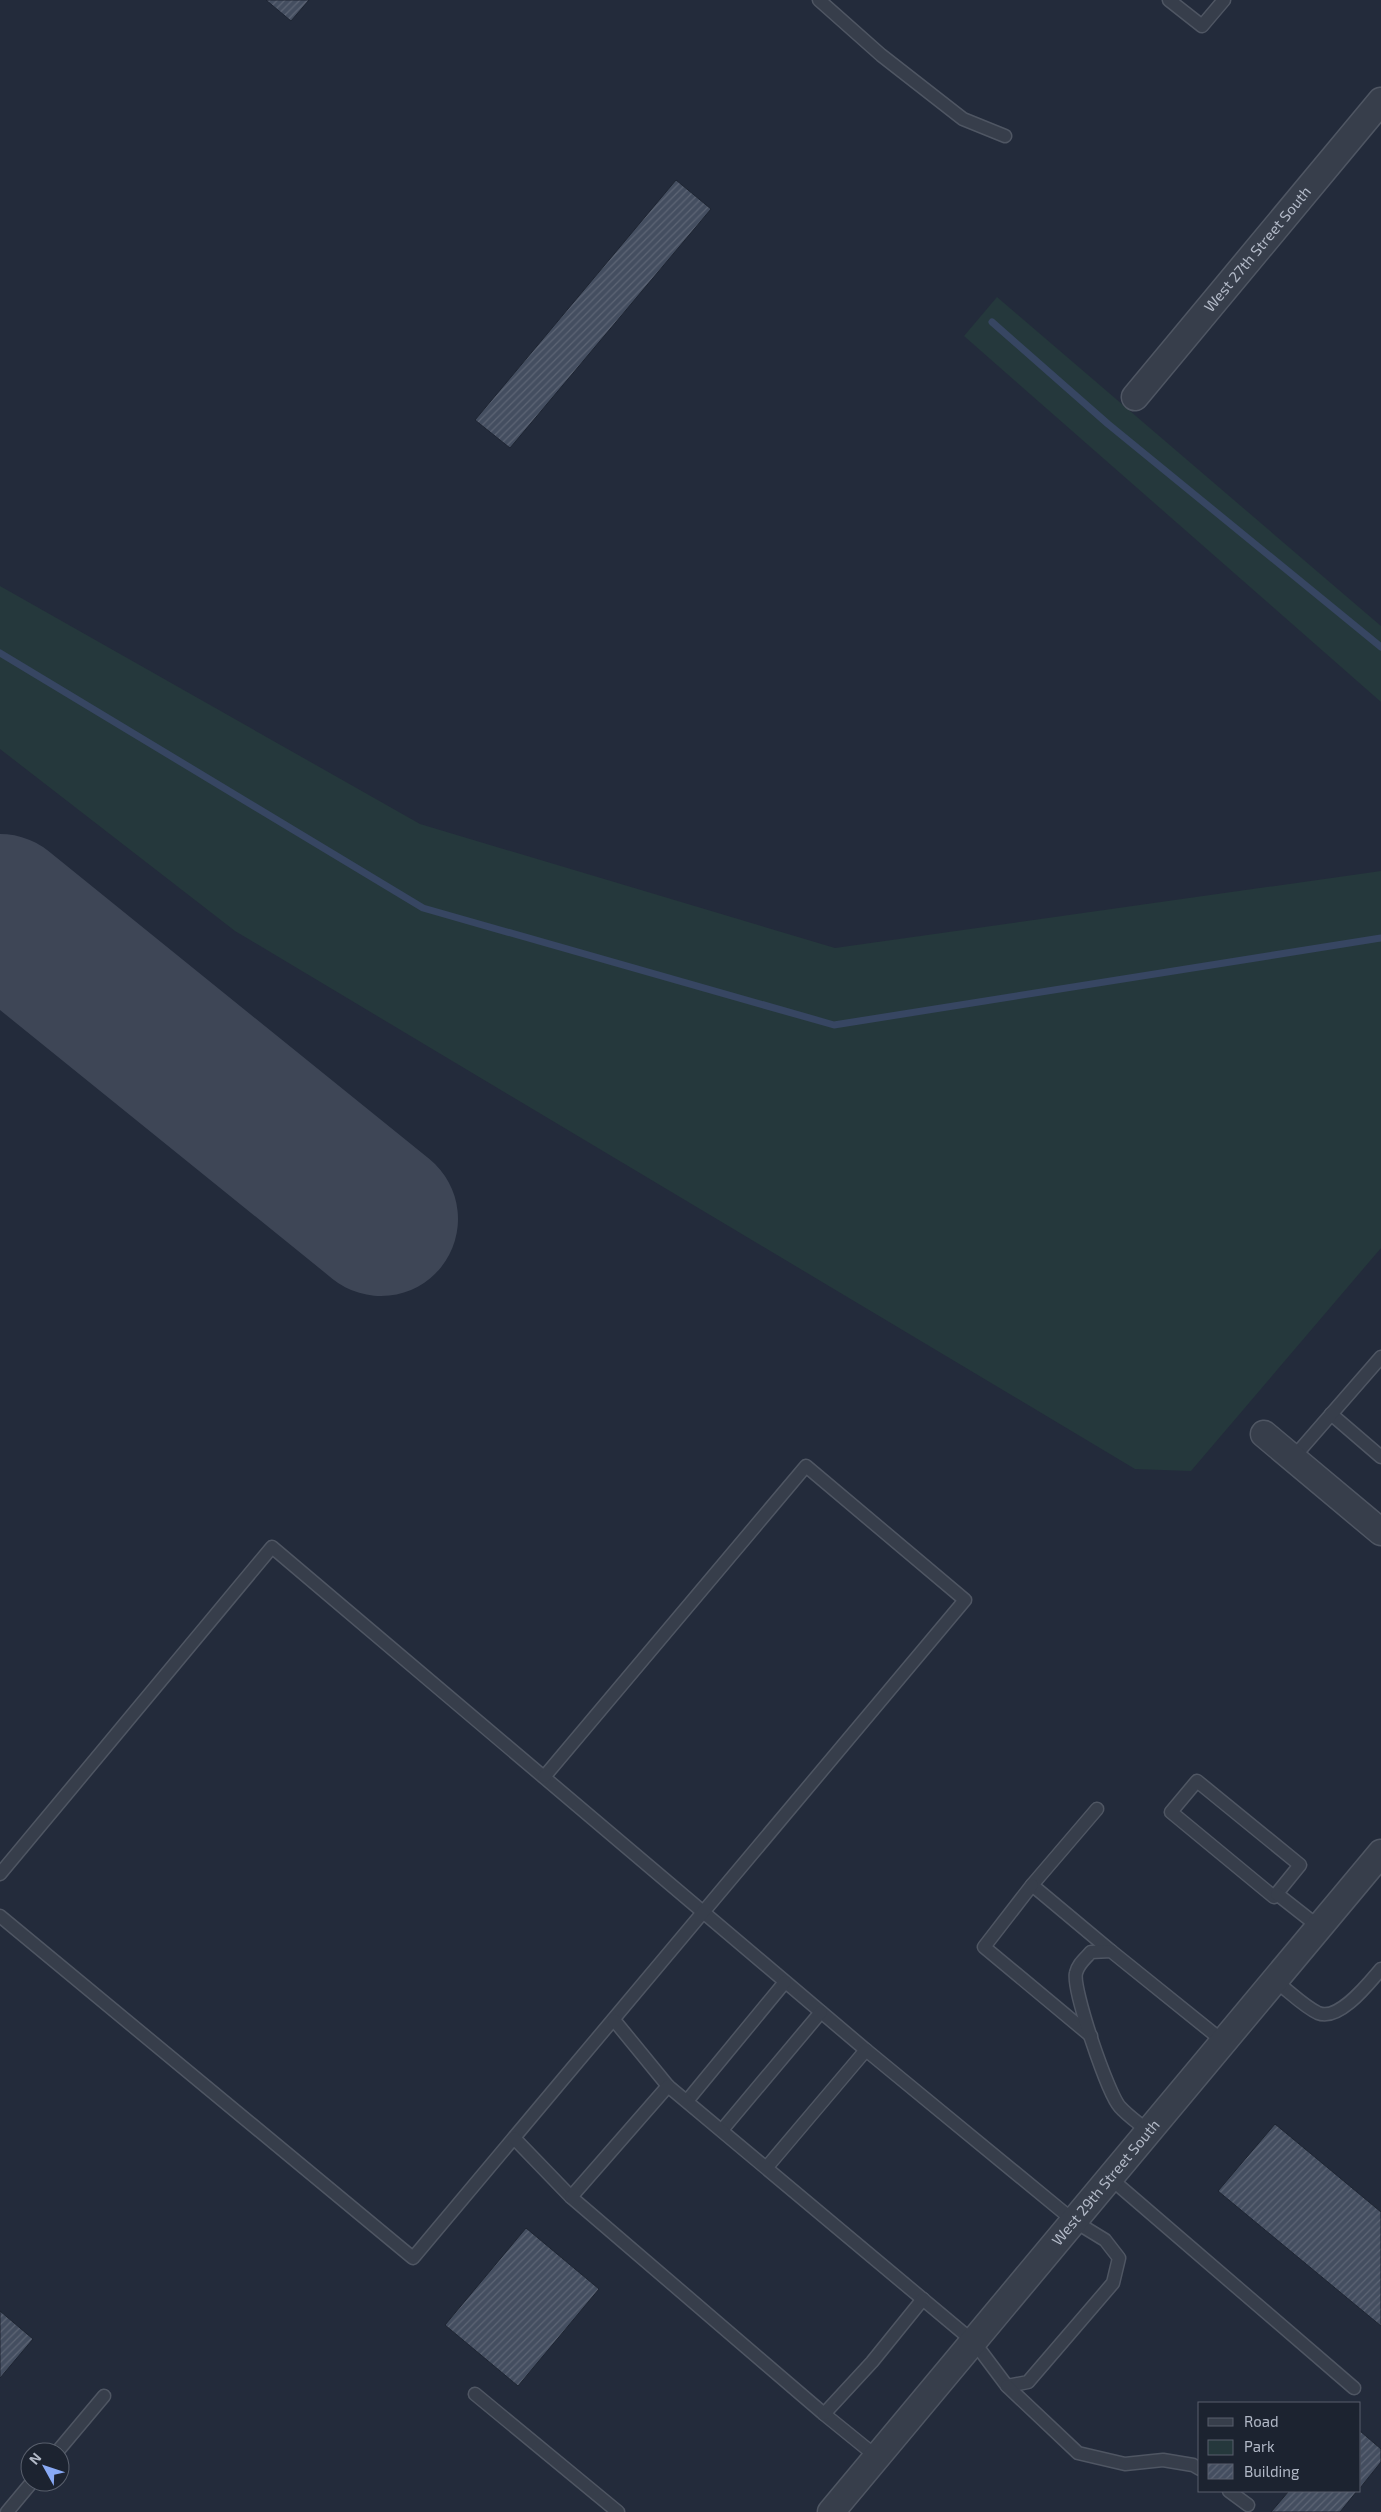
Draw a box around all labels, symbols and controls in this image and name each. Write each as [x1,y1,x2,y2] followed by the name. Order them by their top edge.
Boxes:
[1200,182,1314,315] street label: West 27th Street South
[1047,2115,1163,2249] street label: West 29th Street South
[1198,2402,1361,2492] legend
[1244,2412,1279,2430] text: Road
[1244,2437,1275,2455] text: Park
[20,2442,70,2492] north arrow
[25,2449,44,2468] text: N
[1244,2462,1300,2480] text: Building

